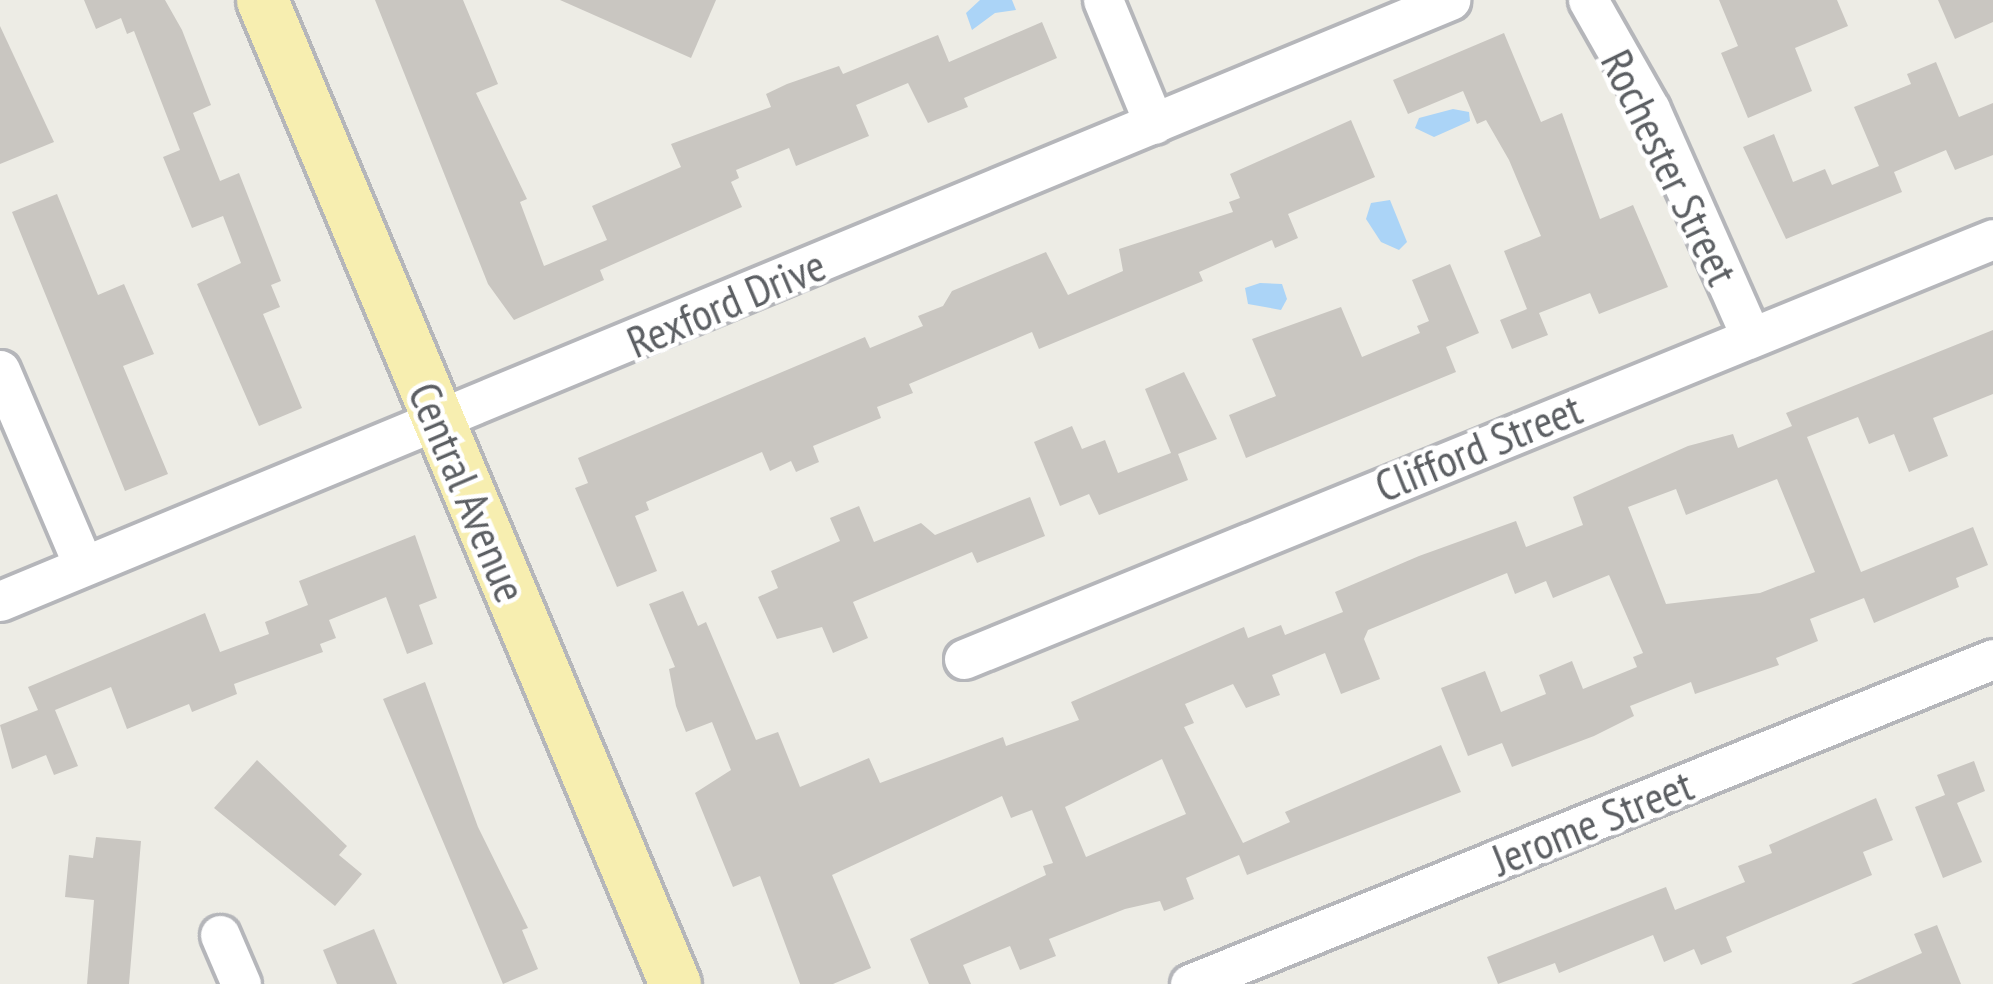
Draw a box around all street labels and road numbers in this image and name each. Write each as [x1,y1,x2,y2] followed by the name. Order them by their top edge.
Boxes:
[1590,41,1750,293] street label: Rochester Street
[619,237,833,369] street label: Rexford Drive
[397,374,539,610] street label: Central Avenue
[1367,381,1589,513] street label: Clifford Street
[1484,757,1700,887] street label: Jerome Street

